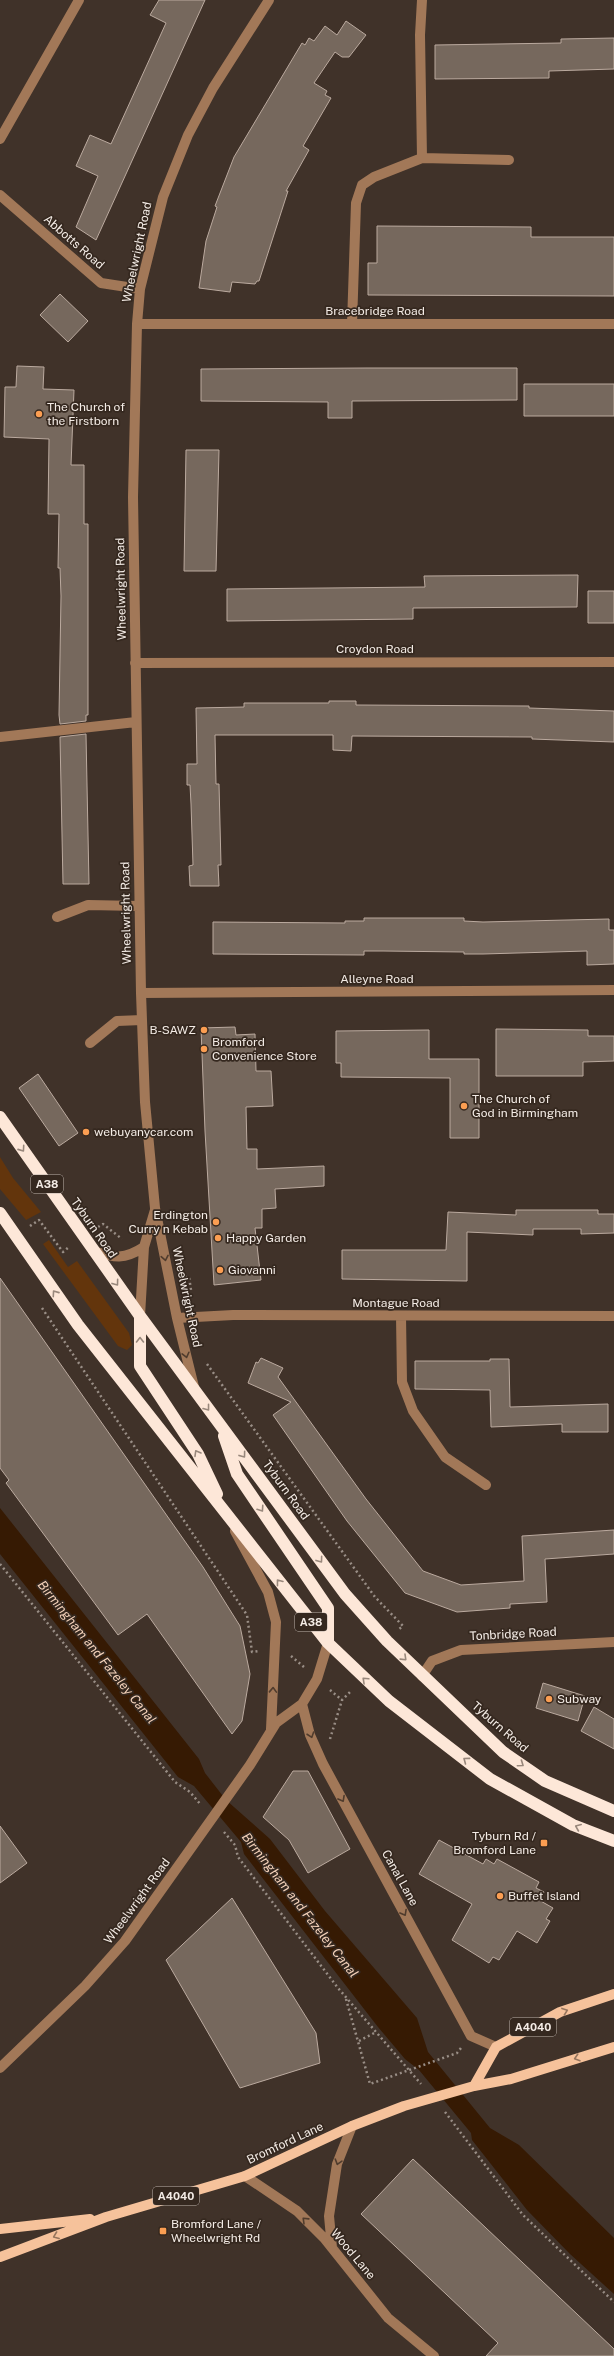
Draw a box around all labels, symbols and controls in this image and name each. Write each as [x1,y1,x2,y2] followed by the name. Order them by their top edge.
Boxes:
[119,200,155,304] street label: Wheelwright Road
[41,212,107,272] street label: Abbotts Road
[325,304,425,318] street label: Bracebridge Road
[47,400,125,428] place label: The Church of the Firstborn
[34,409,44,419] marker: The Church of the Firstborn
[113,538,129,640] street label: Wheelwright Road
[336,642,414,656] street label: Croydon Road
[118,862,134,964] street label: Wheelwright Road
[340,972,414,986] street label: Alleyne Road
[149,1023,196,1037] place label: B-SAWZ
[199,1025,209,1035] marker: B-SAWZ
[212,1035,317,1063] place label: Bromford Convenience Store
[199,1044,209,1054] marker: Bromford Convenience Store
[472,1092,578,1120] place label: The Church of God in Birmingham
[459,1101,469,1111] marker: The Church of God in Birmingham
[94,1125,193,1139] place label: webuyanycar.com
[81,1127,91,1137] marker: webuyanycar.com
[17,1145,24,1152] one-way arrow
[31,1175,63,1193] road number: A38
[68,1195,120,1261] street label: Tyburn Road
[129,1208,208,1236] place label: Erdington Curry n Kebab
[211,1217,221,1227] marker: Erdington Curry n Kebab
[226,1231,306,1245] place label: Happy Garden
[213,1233,223,1243] marker: Happy Garden
[169,1245,205,1349] street label: Wheelwright Road
[161,1255,169,1261] one-way arrow
[228,1263,276,1277] place label: Giovanni
[215,1265,225,1275] marker: Giovanni
[111,1279,119,1286] one-way arrow
[53,1290,60,1297] one-way arrow
[352,1296,440,1310] street label: Montague Road
[136,1337,144,1343] one-way arrow
[181,1352,190,1359] one-way arrow
[203,1404,210,1411] one-way arrow
[194,1450,201,1457] one-way arrow
[238,1451,245,1458] one-way arrow
[260,1458,312,1522] street label: Tyburn Road
[256,1504,263,1511] one-way arrow
[315,1555,322,1562] one-way arrow
[35,1577,159,1727] water label: Birmingham and Fazeley Canal
[277,1579,284,1586] one-way arrow
[295,1613,327,1631] road number: A38
[469,1625,557,1643] street label: Tonbridge Road
[399,1653,407,1661] one-way arrow
[362,1677,369,1684] one-way arrow
[269,1687,277,1693] one-way arrow
[557,1692,602,1706] place label: Subway
[544,1694,554,1704] marker: Subway
[469,1699,531,1755] street label: Tyburn Road
[306,1731,314,1738] one-way arrow
[464,1758,471,1765] one-way arrow
[517,1759,524,1767] one-way arrow
[337,1794,344,1802] one-way arrow
[574,1823,581,1831] one-way arrow
[453,1829,537,1857] place label: Tyburn Rd / Bromford Lane
[239,1830,361,1981] water label: Birmingham and Fazeley Canal
[539,1838,549,1848] marker: Tyburn Rd / Bromford Lane
[379,1847,421,1909] street label: Canal Lane
[101,1855,173,1947] street label: Wheelwright Road
[508,1889,580,1903] place label: Buffet Island
[495,1891,505,1901] marker: Buffet Island
[399,1909,407,1916] one-way arrow
[561,2007,568,2015] one-way arrow
[510,2018,556,2036] road number: A4040
[573,2053,580,2062] one-way arrow
[245,2119,326,2167] street label: Bromford Lane
[334,2159,343,2166] one-way arrow
[153,2187,199,2205] road number: A4040
[171,2217,262,2245] place label: Bromford Lane / Wheelwright Rd
[302,2217,310,2225] one-way arrow
[158,2226,168,2236] marker: Bromford Lane / Wheelwright Rd
[328,2226,378,2282] street label: Wood Lane
[53,2231,60,2239] one-way arrow

